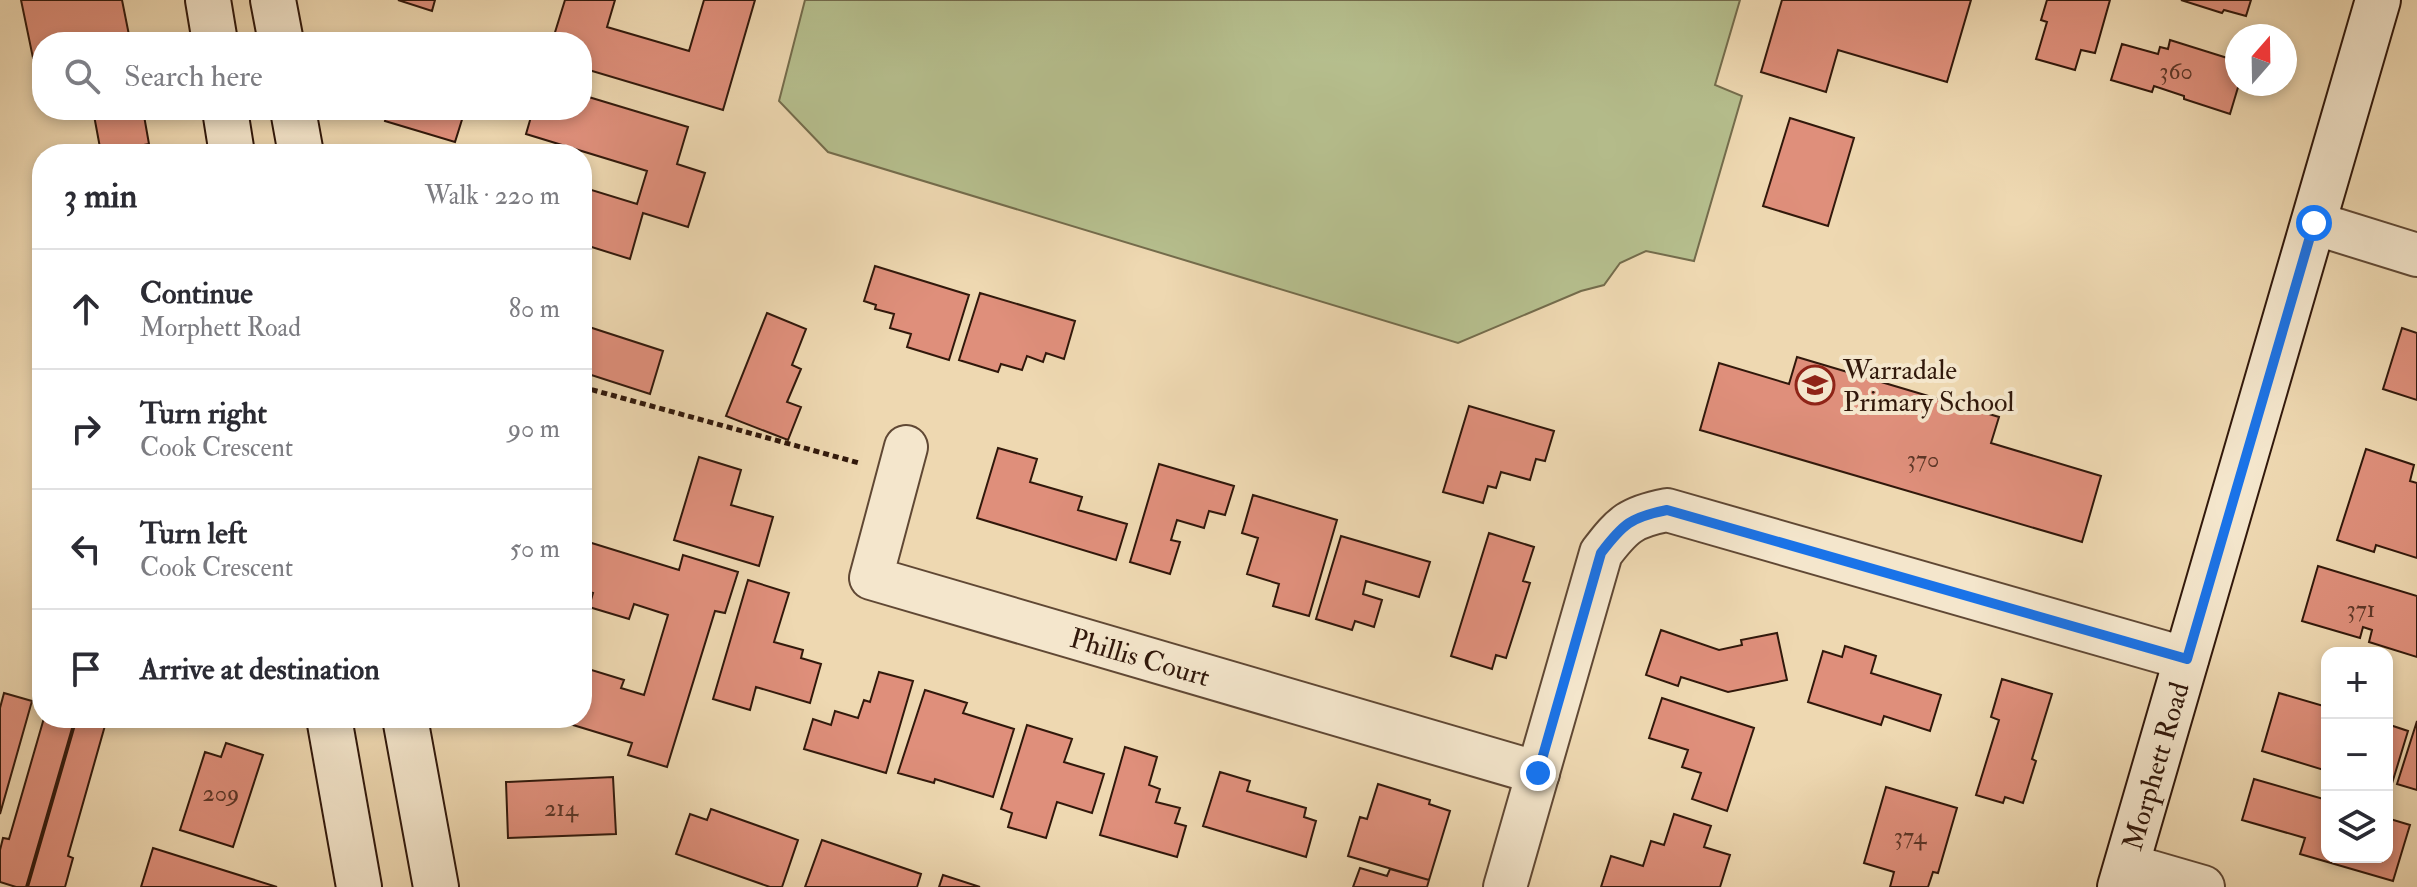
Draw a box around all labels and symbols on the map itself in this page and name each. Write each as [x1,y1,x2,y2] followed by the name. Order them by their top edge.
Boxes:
[2225,24,2297,96] north arrow
[2159,56,2193,87] house number: 360
[2296,205,2332,241] route start
[1842,353,2014,420] place label: Warradale Primary School
[1794,364,1836,406] school or university icon: Warradale Primary School
[1907,444,1939,475] house number: 370
[2347,594,2375,625] house number: 371
[1066,621,1214,695] street label: Phillis Court
[2116,678,2198,855] street label: Morphett Road
[1520,755,1556,791] route end
[203,778,239,809] house number: 209
[544,793,579,824] house number: 214
[1894,821,1927,852] house number: 374

